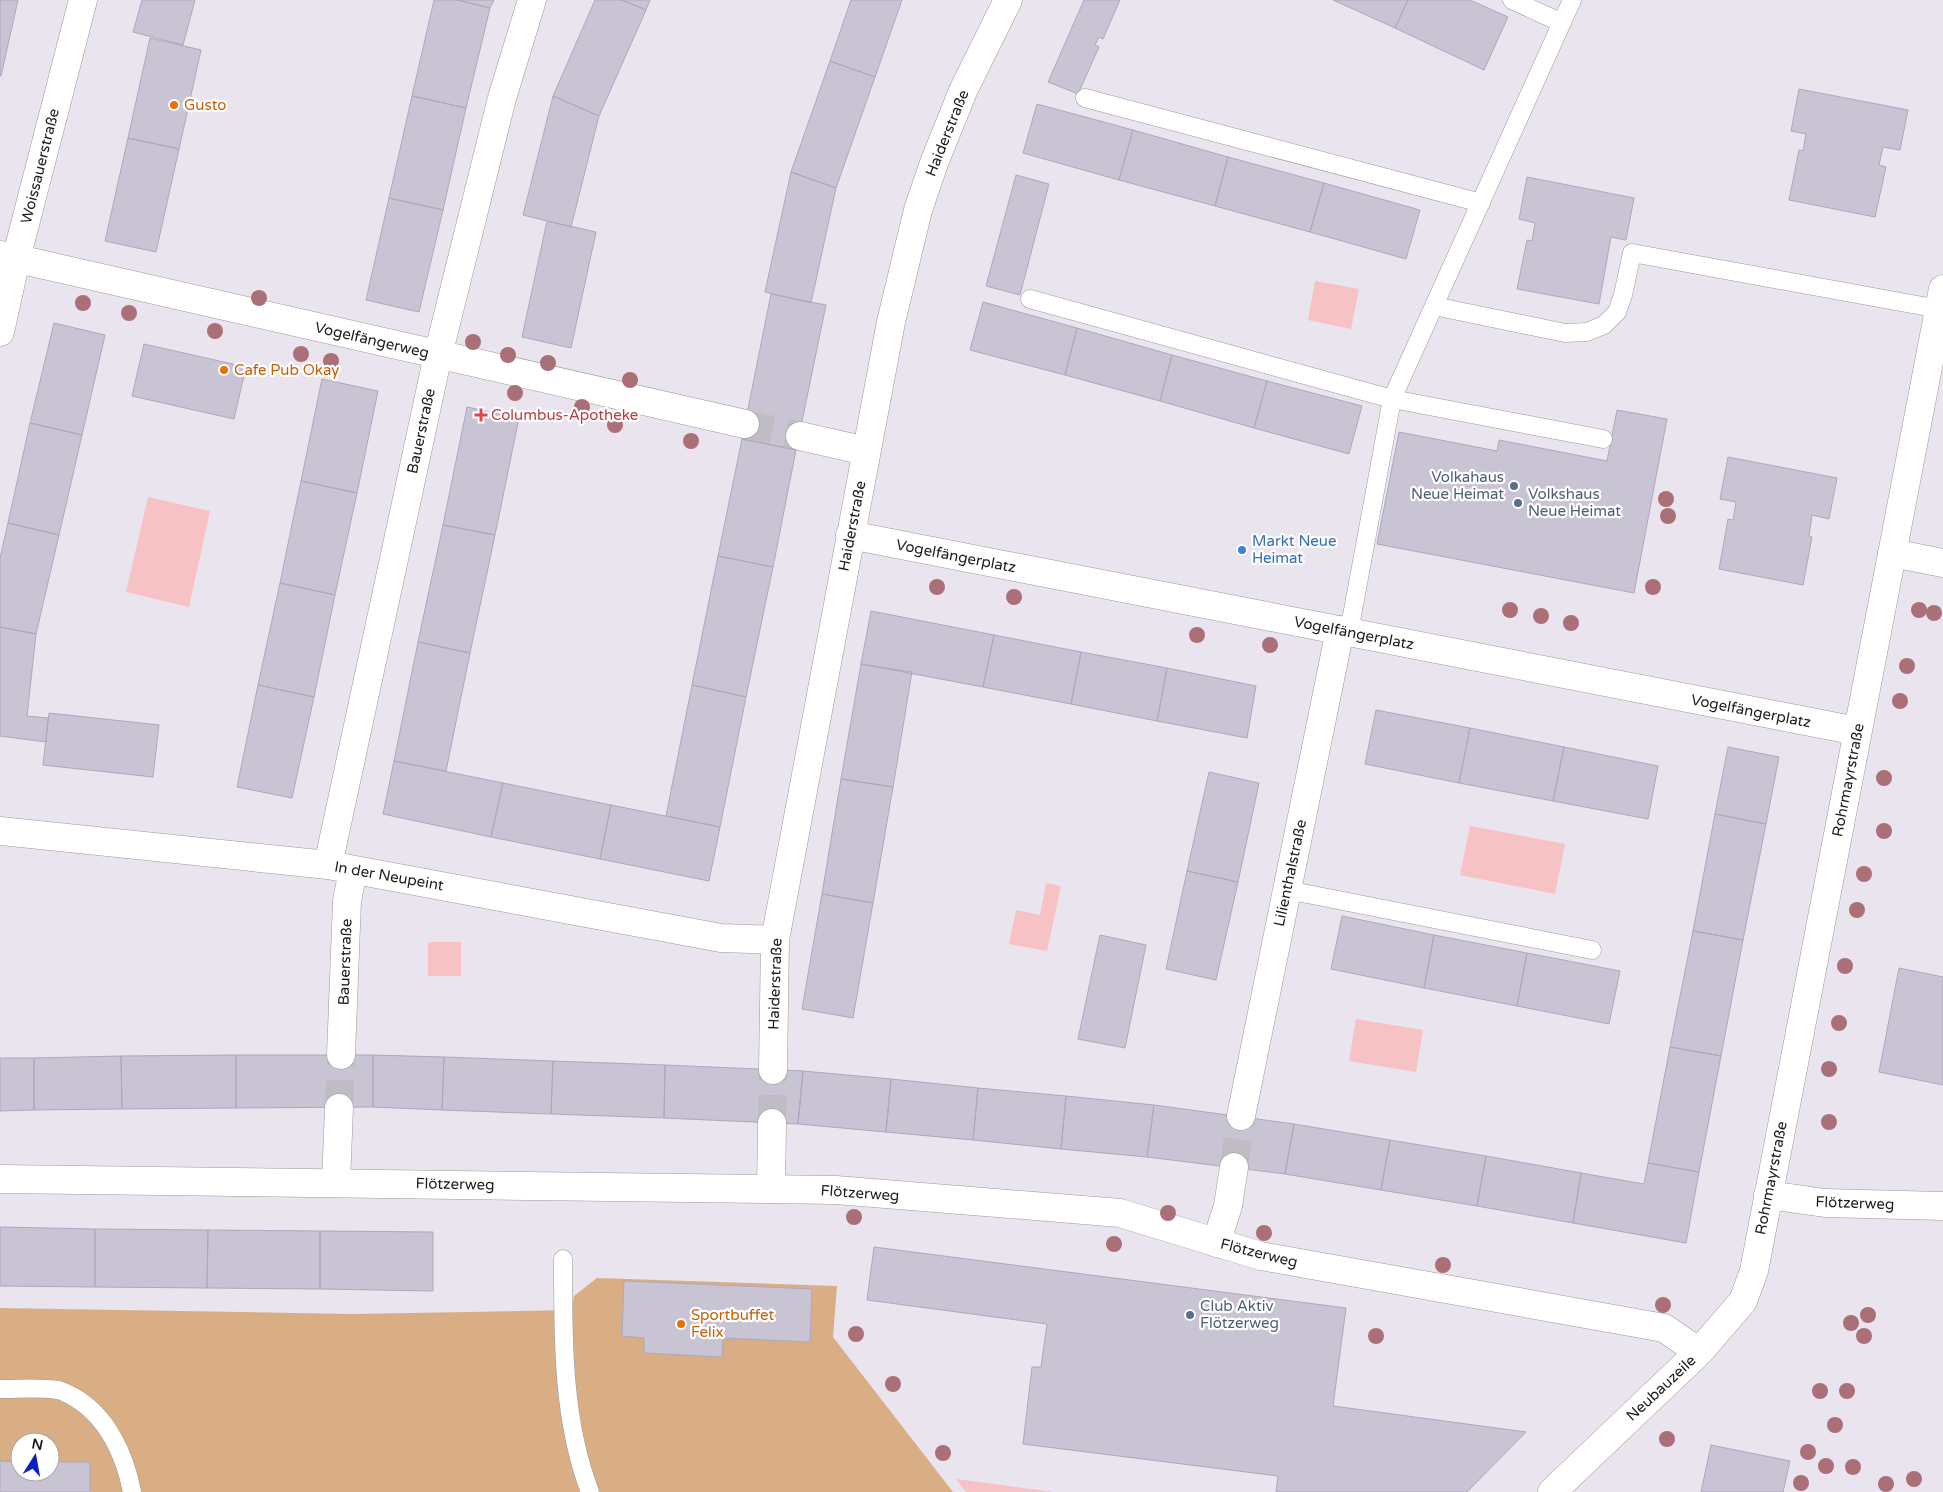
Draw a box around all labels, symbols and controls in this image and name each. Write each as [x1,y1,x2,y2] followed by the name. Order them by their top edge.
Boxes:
[921,87,973,179] street label: Haiderstraße
[184,96,226,114] place label: Gusto
[168,99,180,111] marker: Gusto
[17,106,63,226] street label: Woissauerstraße
[313,318,431,362] street label: Vogelfängerweg
[234,361,339,379] place label: Cafe Pub Okay
[218,364,230,376] marker: Cafe Pub Okay
[403,387,439,475] street label: Bauerstraße
[491,406,638,424] place label: Columbus-Apotheke
[475,409,487,421] marker: Columbus-Apotheke
[1411,468,1504,503] place label: Volkahaus Neue Heimat
[834,479,870,573] street label: Haiderstraße
[1508,480,1520,492] marker: Volkahaus Neue Heimat
[1528,485,1621,520] place label: Volkshaus Neue Heimat
[1512,497,1524,509] marker: Volkshaus Neue Heimat
[1252,532,1336,567] place label: Markt Neue Heimat
[894,536,1018,576] street label: Vogelfängerplatz
[1236,544,1248,556] marker: Markt Neue Heimat
[1292,613,1416,653] street label: Vogelfängerplatz
[1689,691,1813,731] street label: Vogelfängerplatz
[1828,722,1868,838] street label: Rohrmayrstraße
[1270,818,1310,928] street label: Lilienthalstraße
[333,858,445,895] street label: In der Neupeint
[334,918,356,1006] street label: Bauerstraße
[764,938,786,1030] street label: Haiderstraße
[1751,1120,1791,1236] street label: Rohrmayrstraße
[415,1174,495,1194] street label: Flötzerweg
[820,1181,900,1205] street label: Flötzerweg
[1815,1193,1895,1213] street label: Flötzerweg
[1219,1235,1299,1271] street label: Flötzerweg
[1200,1297,1279,1332] place label: Club Aktiv Flötzerweg
[691,1306,774,1341] place label: Sportbuffet Felix
[1184,1309,1196,1321] marker: Club Aktiv Flötzerweg
[675,1318,687,1330] marker: Sportbuffet Felix
[1623,1351,1699,1425] street label: Neubauzeile
[10,1432,60,1482] north arrow
[30,1435,45,1454] text: N

